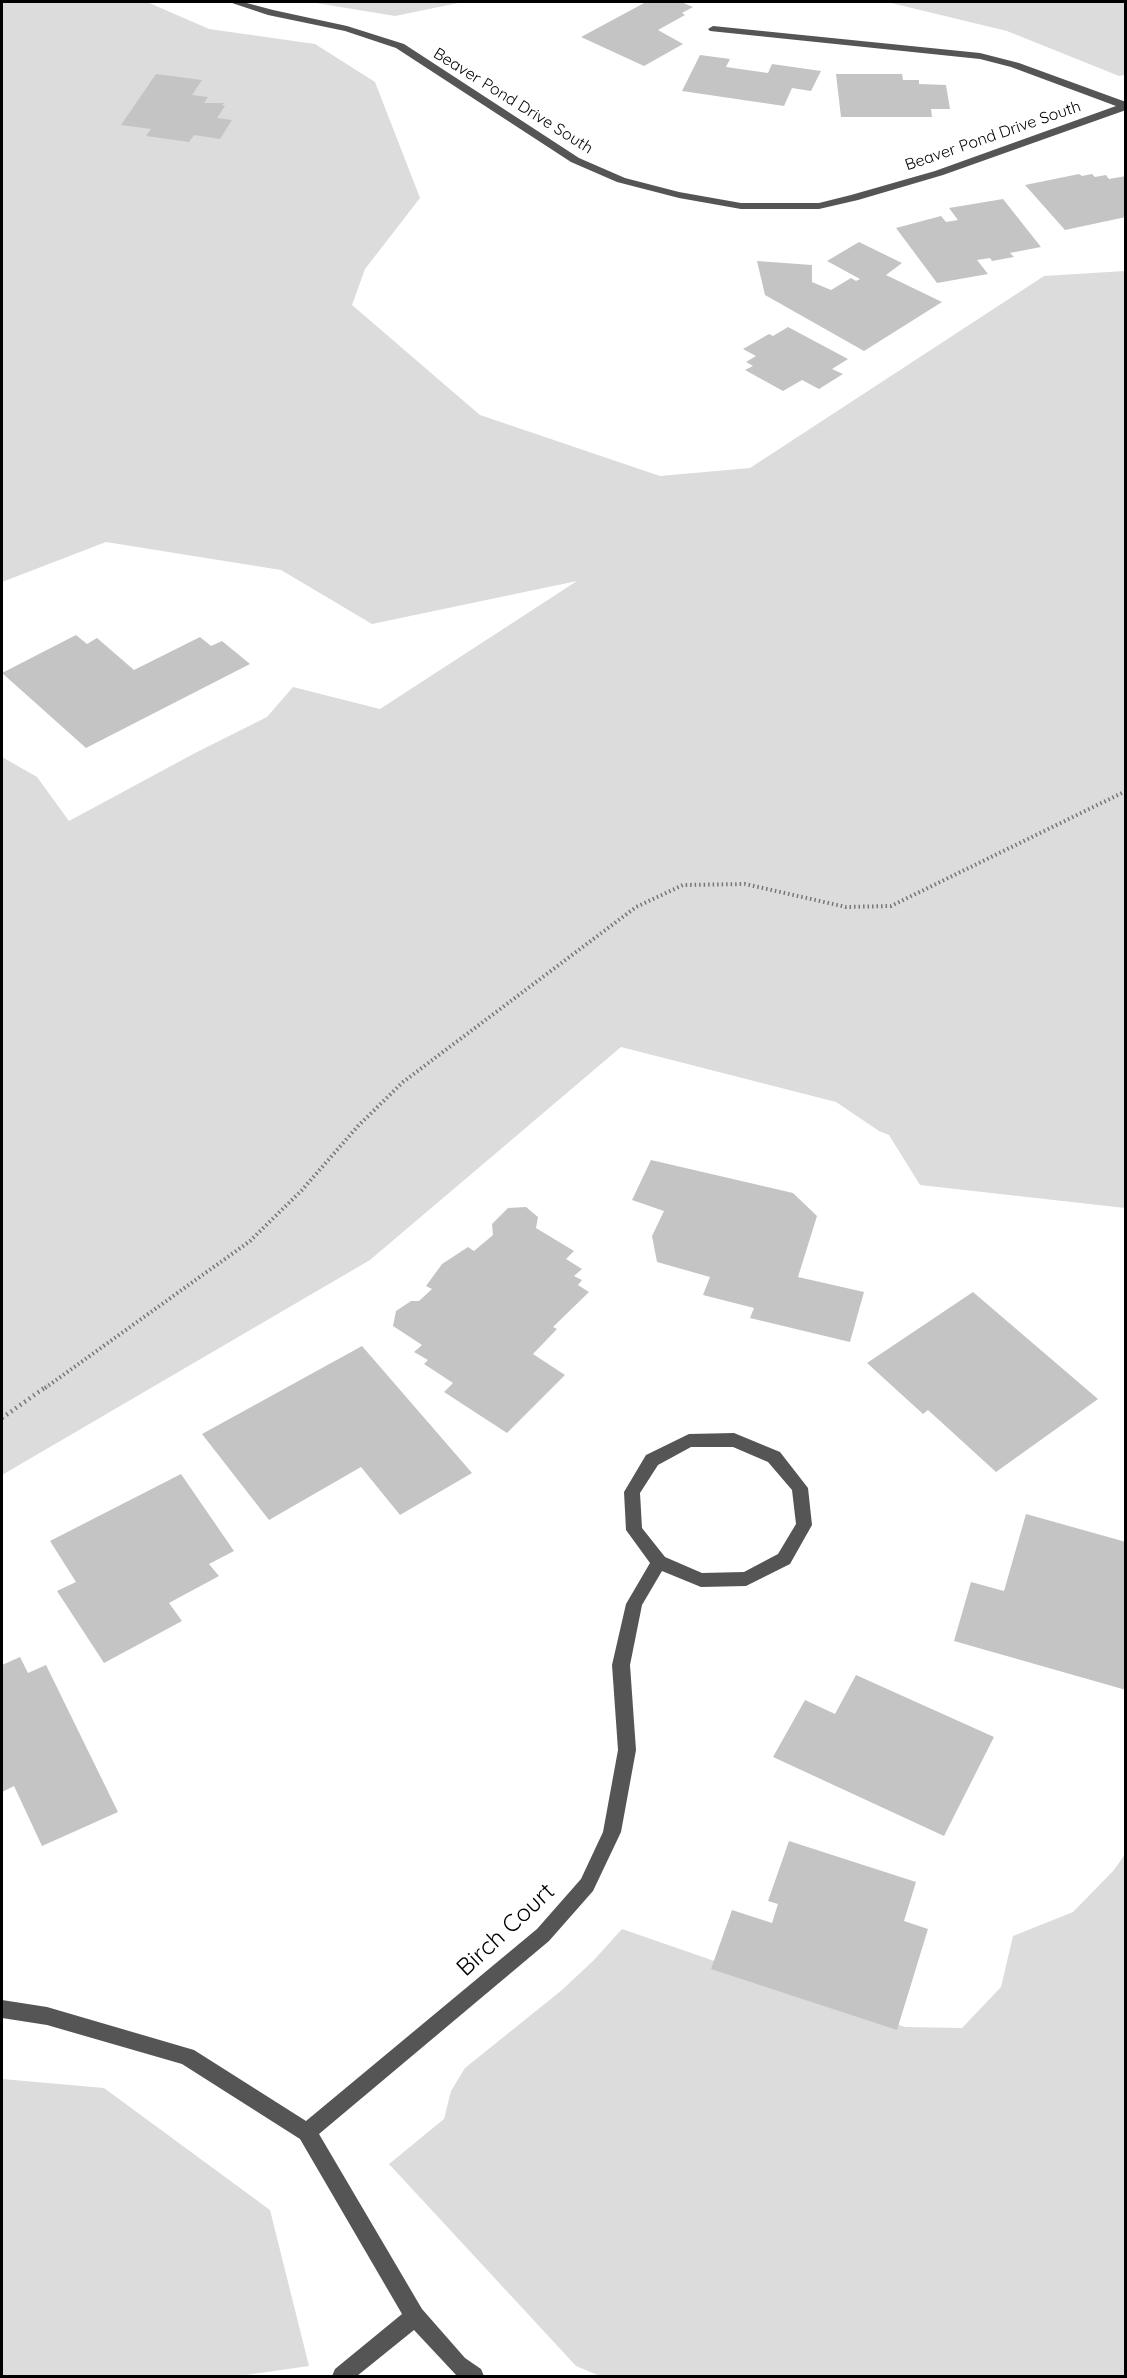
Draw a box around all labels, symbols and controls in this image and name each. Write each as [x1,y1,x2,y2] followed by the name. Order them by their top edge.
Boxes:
[430,44,596,158] street label: Beaver Pond Drive South
[903,97,1083,175] street label: Beaver Pond Drive South
[451,1877,561,1983] street label: Birch Court

